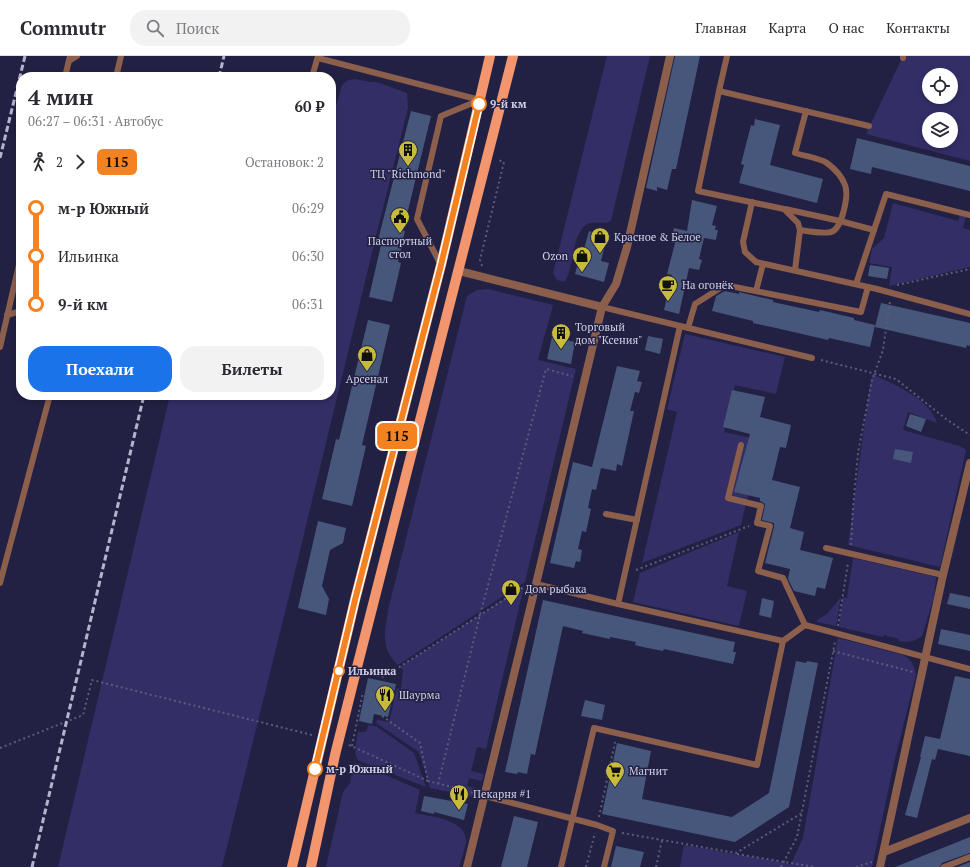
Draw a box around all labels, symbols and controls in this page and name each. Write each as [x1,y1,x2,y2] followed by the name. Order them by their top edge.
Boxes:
[130,10,410,46] search box
[20,15,106,40] text: Commutr
[144,17,166,39] icon: search
[176,18,219,38] text: Поиск
[695,18,747,37] text: Главная
[769,18,806,37] text: Карта
[828,18,864,37] text: О нас
[886,18,950,37] text: Контакты
[922,68,958,148] map controls
[922,68,958,104] button: locate
[28,82,93,111] text: 4 мин
[295,96,324,116] text: 60 ₽
[471,96,487,112] marker: 9-й км
[490,97,527,111] place label: 9-й км
[28,112,163,130] text: 06:27 – 06:31 · Автобус
[922,112,958,148] button: layers
[397,139,419,167] building icon: ТЦ "Richmond"
[28,151,50,173] icon: walk
[69,151,91,173] icon: forward
[105,152,129,171] text: 115
[56,153,63,171] text: 2
[245,153,324,171] text: Остановок: 2
[370,167,446,181] place label: ТЦ "Richmond"
[58,198,149,218] text: м-р Южный
[292,199,324,217] text: 06:29
[389,206,411,234] public building icon: Паспортный стол
[589,226,611,254] shop icon: Красное & Белое
[614,230,701,244] place label: Красное & Белое
[368,234,433,261] place label: Паспортный стол
[571,245,593,273] shop icon: Ozon
[58,246,119,266] text: Ильинка
[292,247,324,265] text: 06:30
[542,249,568,263] place label: Ozon
[657,274,679,302] cafe icon: На огонёк
[682,278,733,292] place label: На огонёк
[58,294,108,314] text: 9-й км
[292,295,324,313] text: 06:31
[575,320,643,347] place label: Торговый дом "Ксения"
[550,322,572,350] building icon: Торговый дом "Ксения"
[356,344,378,372] shop icon: Арсенал
[28,346,172,392] button: Поехали
[180,346,324,392] button: Билеты
[346,372,388,386] place label: Арсенал
[374,423,420,449] line badge: 115
[385,426,409,445] text: 115
[500,578,522,606] shop icon: Дом рыбака
[525,582,587,596] place label: Дом рыбака
[348,664,396,678] place label: Ильинка
[333,665,345,677] marker: Ильинка
[374,684,396,712] restaurant icon: Шаурма
[399,688,441,702] place label: Шаурма
[604,760,626,788] supermarket icon: Магнит
[307,761,323,777] marker: м-р Южный
[326,762,393,776] place label: м-р Южный
[629,764,668,778] place label: Магнит
[448,783,470,811] restaurant icon: Пекарня #1
[473,787,531,801] place label: Пекарня #1

